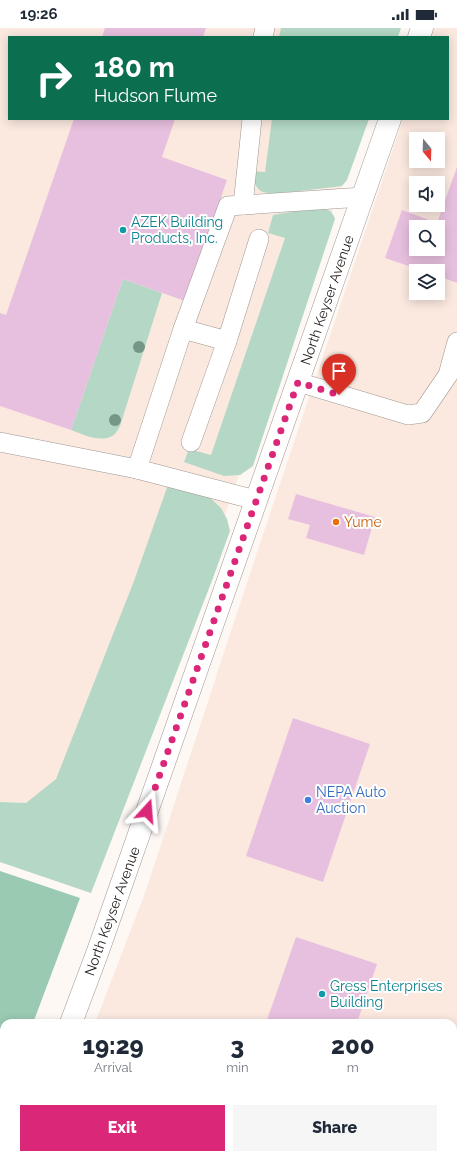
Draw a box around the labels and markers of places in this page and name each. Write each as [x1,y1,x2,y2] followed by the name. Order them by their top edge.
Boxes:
[131,214,223,246] place label: AZEK Building Products, Inc.
[118,225,128,235] marker: AZEK Building Products, Inc.
[322,354,356,395] pin
[344,514,382,530] place label: Yume
[331,517,341,527] marker: Yume
[316,784,386,816] place label: NEPA Auto Auction
[303,795,313,805] marker: NEPA Auto Auction
[330,978,443,1010] place label: Gress Enterprises Building
[317,989,327,999] marker: Gress Enterprises Building

